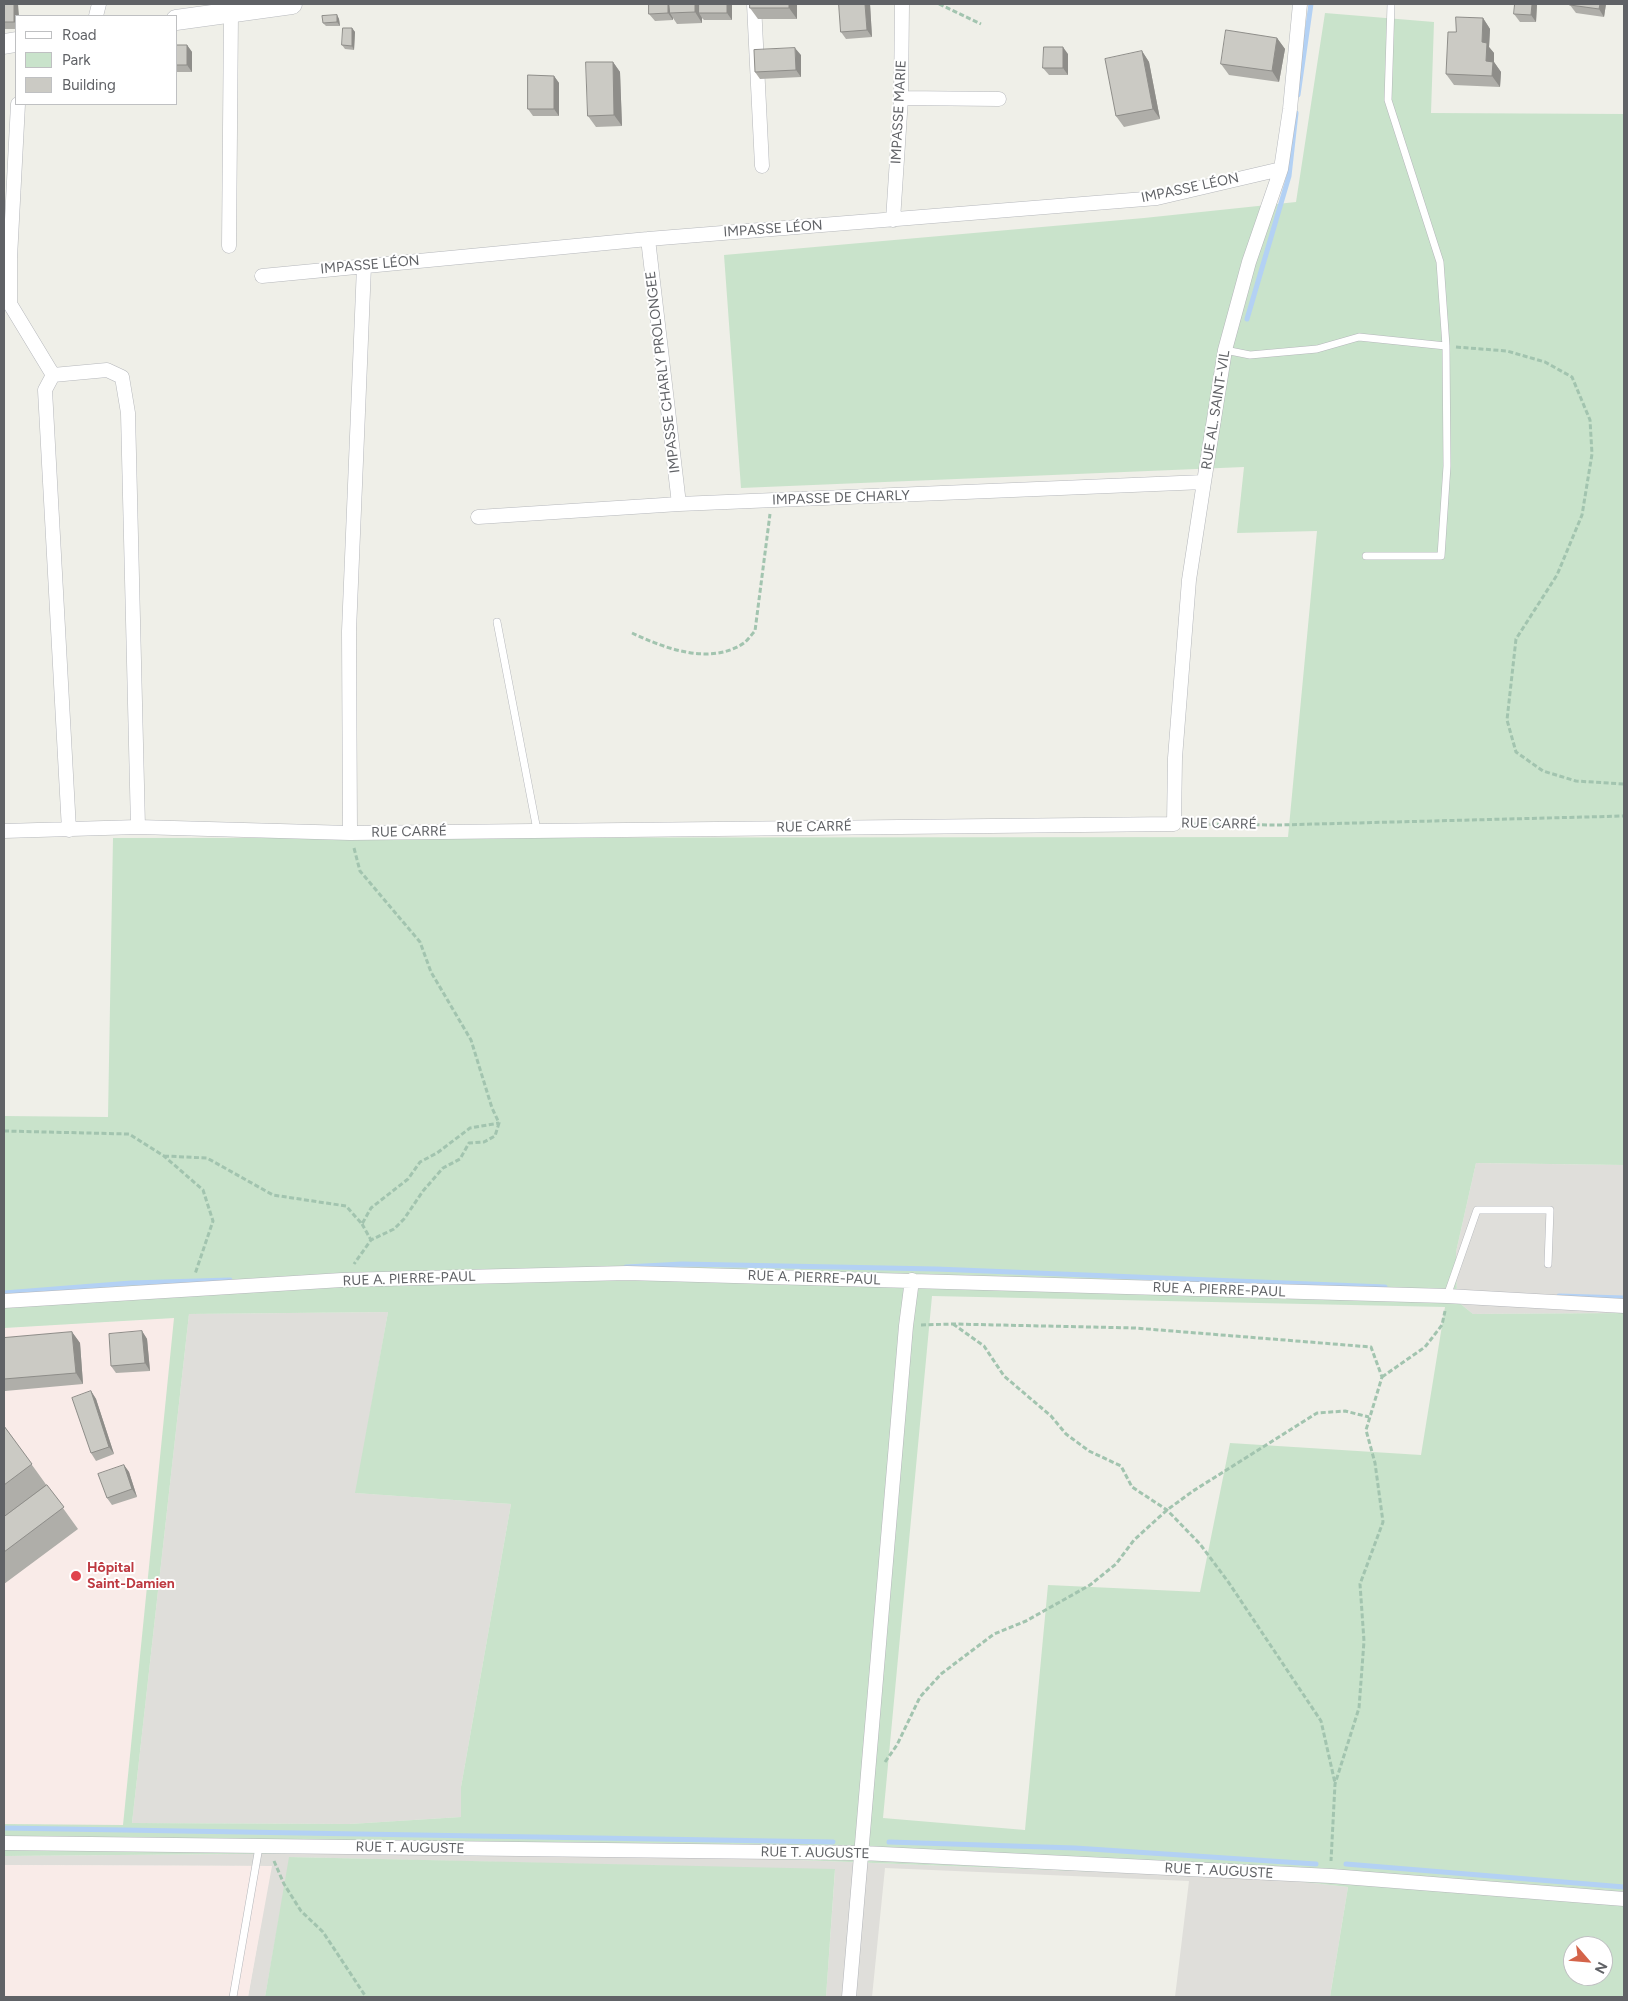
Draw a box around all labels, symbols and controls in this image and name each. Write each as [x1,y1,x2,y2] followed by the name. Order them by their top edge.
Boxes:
[15,15,178,105] legend
[62,26,97,44] text: Road
[62,51,91,69] text: Park
[888,59,910,165] street label: IMPASSE MARIE
[62,76,116,94] text: Building
[1140,169,1240,207] street label: IMPASSE LÉON
[723,217,823,241] street label: IMPASSE LÉON
[320,252,420,278] street label: IMPASSE LÉON
[642,270,684,474] street label: IMPASSE CHARLY PROLONGEE
[1198,349,1234,471] street label: RUE AL. SAINT-VIL
[772,487,910,509] street label: IMPASSE DE CHARLY
[1181,815,1257,833] street label: RUE CARRÉ
[776,818,852,836] street label: RUE CARRÉ
[371,823,447,841] street label: RUE CARRÉ
[747,1267,881,1289] street label: RUE A. PIERRE-PAUL
[342,1268,476,1290] street label: RUE A. PIERRE-PAUL
[1152,1279,1286,1301] street label: RUE A. PIERRE-PAUL
[87,1560,175,1592] place label: Hôpital Saint-Damien
[69,1569,83,1583] marker: Hôpital Saint-Damien
[355,1839,465,1857] street label: RUE T. AUGUSTE
[760,1844,870,1862] street label: RUE T. AUGUSTE
[1164,1860,1274,1882] street label: RUE T. AUGUSTE
[1563,1936,1613,1986] north arrow
[1591,1959,1611,1976] text: N

